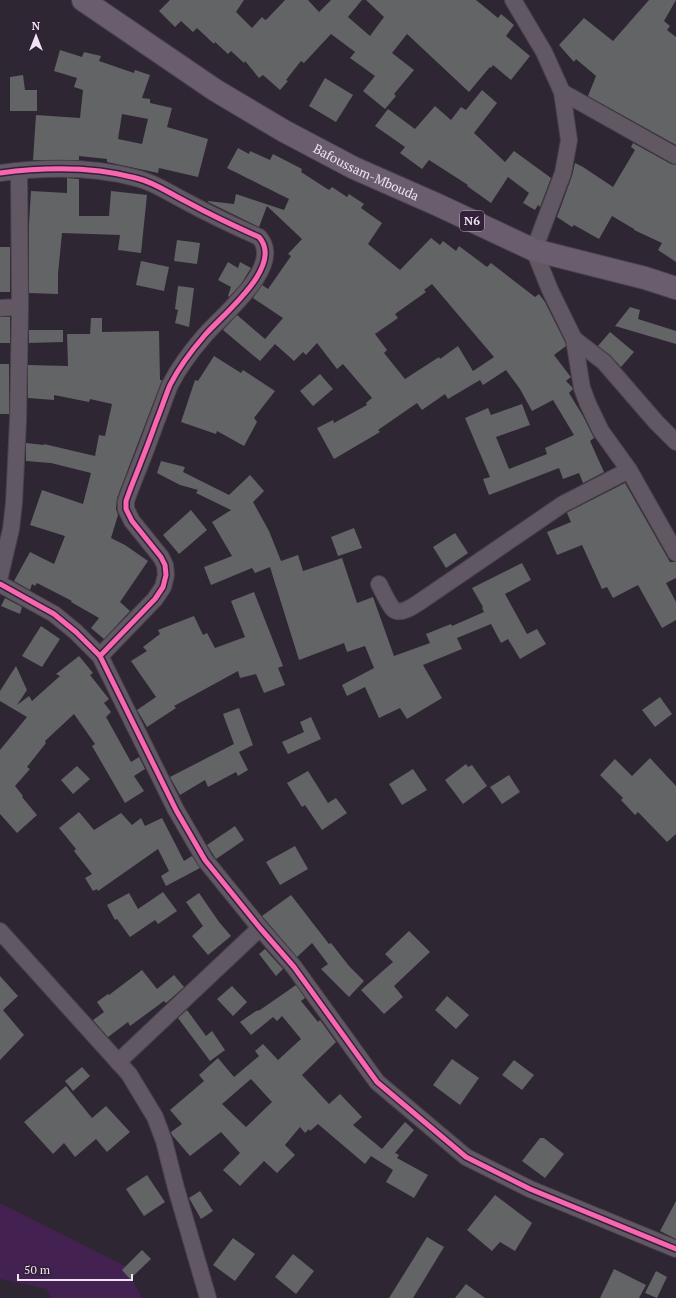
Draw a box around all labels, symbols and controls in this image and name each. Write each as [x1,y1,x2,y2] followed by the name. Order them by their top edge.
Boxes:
[16,16,56,56] north arrow
[32,19,41,33] text: N
[310,139,422,205] street label: Bafoussam-Mbouda
[460,211,484,231] road number: N6
[18,1256,132,1282] scale bar
[24,1262,51,1277] text: 50 m

